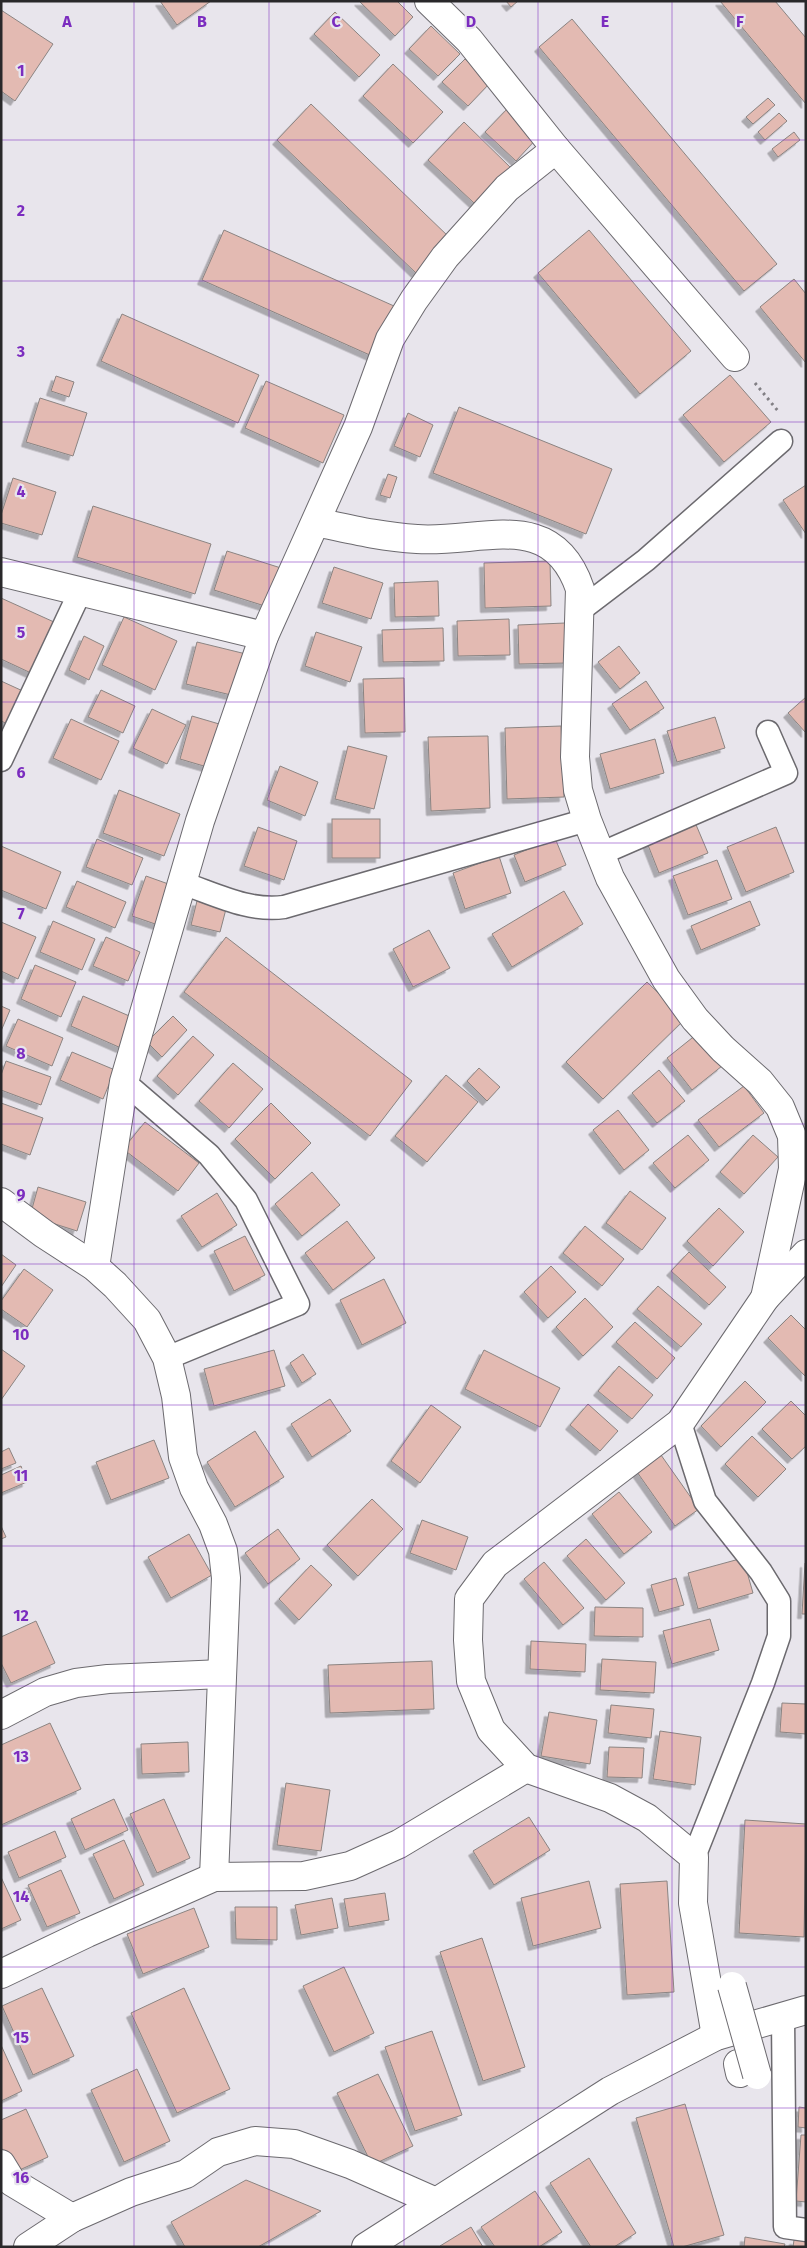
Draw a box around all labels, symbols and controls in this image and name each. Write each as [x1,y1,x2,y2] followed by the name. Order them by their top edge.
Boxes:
[61,12,72,31] text: A
[197,12,207,31] text: B
[331,12,341,31] text: C
[466,12,476,31] text: D
[601,12,609,31] text: E
[736,12,744,31] text: F
[17,61,25,80] text: 1
[17,201,25,220] text: 2
[16,342,25,361] text: 3
[16,482,26,501] text: 4
[17,623,26,642] text: 5
[16,763,26,782] text: 6
[17,904,25,923] text: 7
[16,1044,26,1063] text: 8
[17,1185,26,1204] text: 9
[13,1325,29,1344] text: 10
[14,1466,28,1485] text: 11
[13,1606,29,1625] text: 12
[13,1747,29,1766] text: 13
[13,1887,29,1906] text: 14
[13,2028,29,2047] text: 15
[13,2168,29,2187] text: 16

